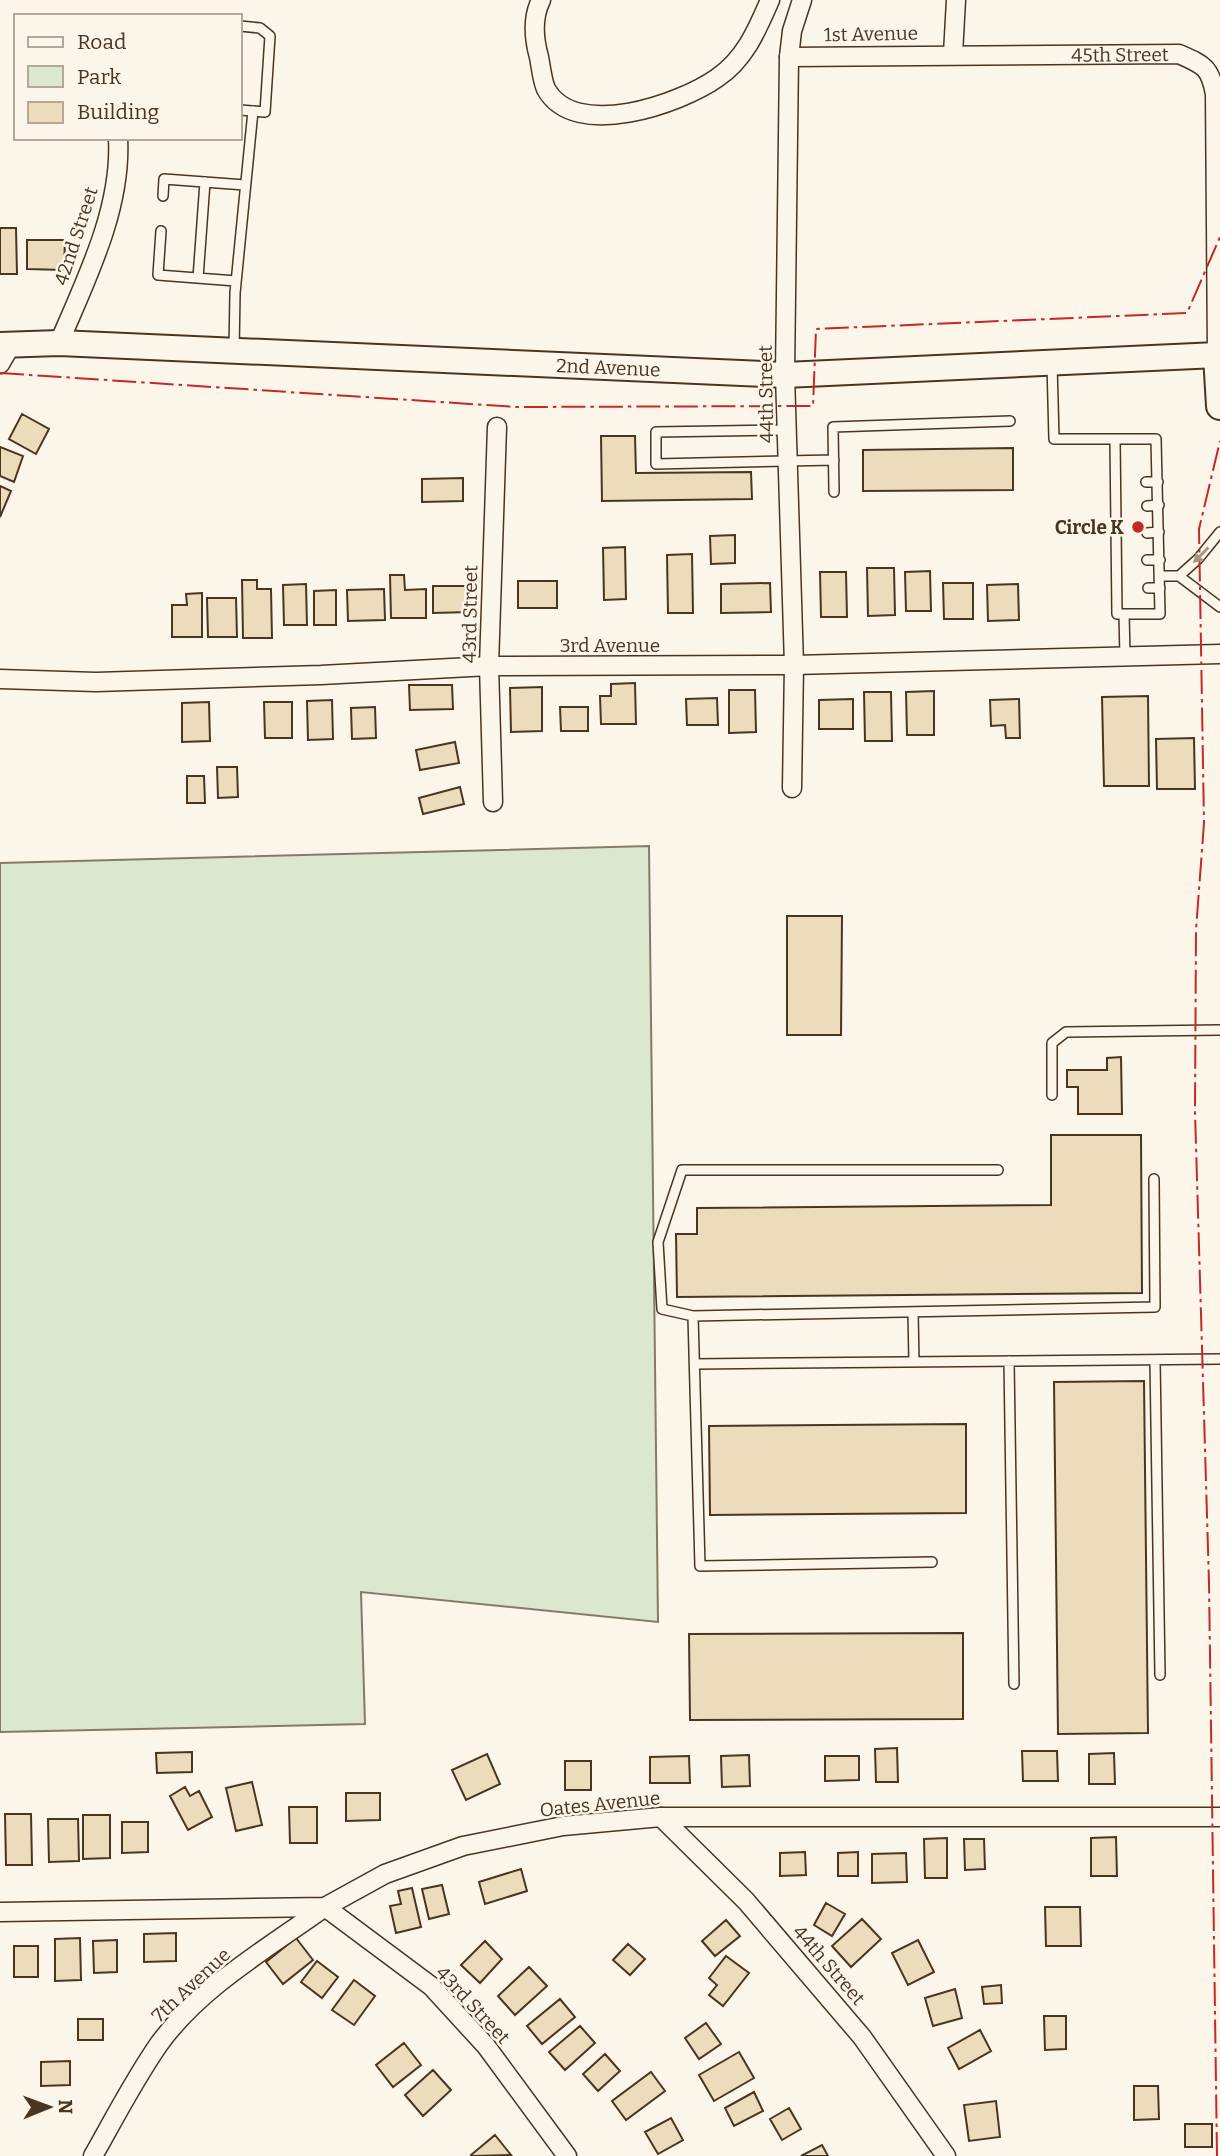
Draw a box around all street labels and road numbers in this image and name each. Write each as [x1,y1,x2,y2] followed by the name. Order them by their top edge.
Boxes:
[824,22,918,46] street label: 1st Avenue
[1071,43,1169,66] street label: 45th Street
[49,184,103,288] street label: 42nd Street
[754,345,778,443] street label: 44th Street
[556,353,661,381] street label: 2nd Avenue
[458,565,482,663] street label: 43rd Street
[560,634,660,657] street label: 3rd Avenue
[539,1786,661,1822] street label: Oates Avenue
[788,1920,870,2010] street label: 44th Street
[147,1943,235,2027] street label: 7th Avenue
[431,1961,515,2049] street label: 43rd Street

